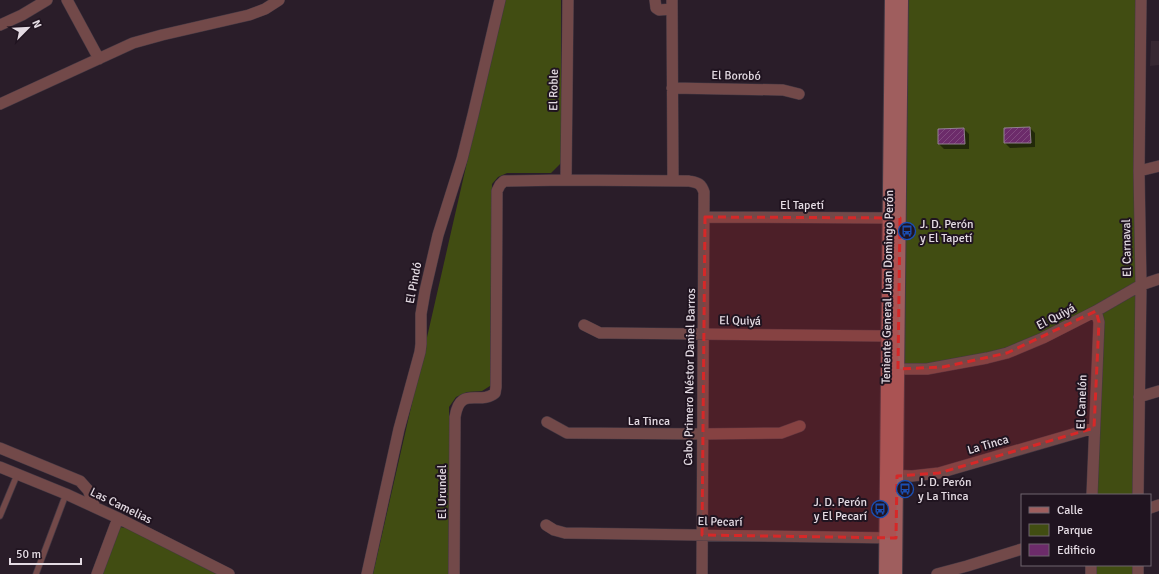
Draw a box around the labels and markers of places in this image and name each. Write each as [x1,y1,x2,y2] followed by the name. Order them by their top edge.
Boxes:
[920,217,974,246] place label: J. D. Perón y El Tapetí
[897,221,917,241] bus stop icon: J. D. Perón y El Tapetí
[918,475,972,504] place label: J. D. Perón y La Tinca
[895,479,915,499] bus stop icon: J. D. Perón y La Tinca
[813,495,868,524] place label: J. D. Perón y El Pecarí
[870,499,890,519] bus stop icon: J. D. Perón y El Pecarí

